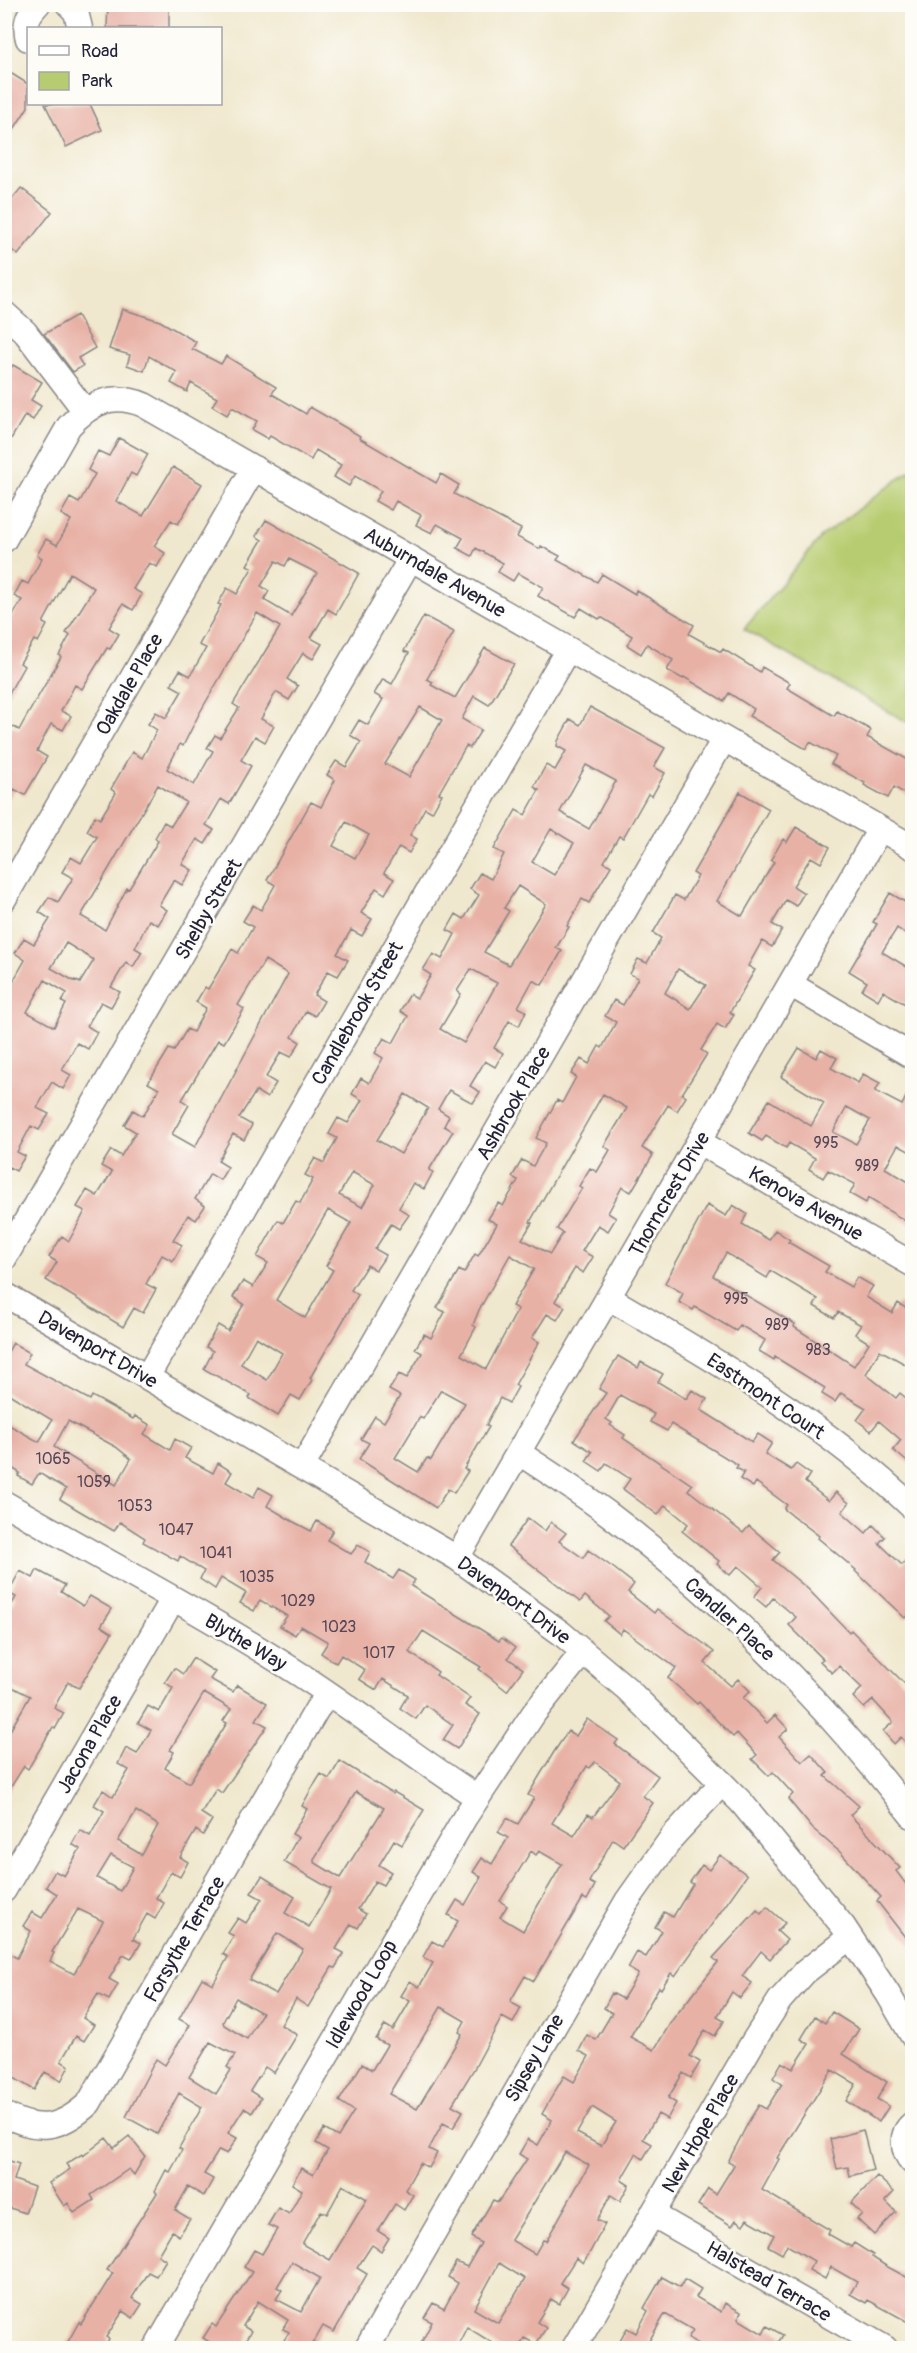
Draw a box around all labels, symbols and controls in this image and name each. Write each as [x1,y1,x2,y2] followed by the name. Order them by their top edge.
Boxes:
[27,27,222,105] legend
[81,40,118,63] text: Road
[81,70,113,93] text: Park
[359,522,510,623] street label: Auburndale Avenue
[90,629,169,740] street label: Oakdale Place
[169,853,248,964] street label: Shelby Street
[306,936,409,1090] street label: Candlebrook Street
[471,1042,556,1165] street label: Ashbrook Place
[623,1127,715,1261] street label: Thorncrest Drive
[813,1133,839,1153] house number: 995
[855,1156,879,1176] house number: 989
[744,1161,868,1246] street label: Kenova Avenue
[723,1289,749,1309] house number: 995
[33,1305,162,1394] street label: Davenport Drive
[765,1315,789,1335] house number: 989
[805,1340,831,1360] house number: 983
[702,1348,830,1446] street label: Eastmont Court
[35,1449,71,1469] house number: 1065
[77,1472,111,1492] house number: 1059
[118,1496,152,1516] house number: 1053
[159,1520,194,1540] house number: 1047
[200,1543,232,1563] house number: 1041
[452,1551,575,1650] street label: Davenport Drive
[240,1567,274,1587] house number: 1035
[679,1572,780,1667] street label: Candler Place
[281,1591,315,1611] house number: 1029
[200,1608,292,1677] street label: Blythe Way
[322,1617,356,1637] house number: 1023
[363,1643,395,1663] house number: 1017
[51,1690,128,1798] street label: Jacona Place
[138,1872,231,2007] street label: Forsythe Terrace
[320,1935,403,2053] street label: Idlewood Loop
[499,2010,570,2107] street label: Sipsey Lane
[656,2069,745,2197] street label: New Hope Place
[702,2236,836,2327] street label: Halstead Terrace

